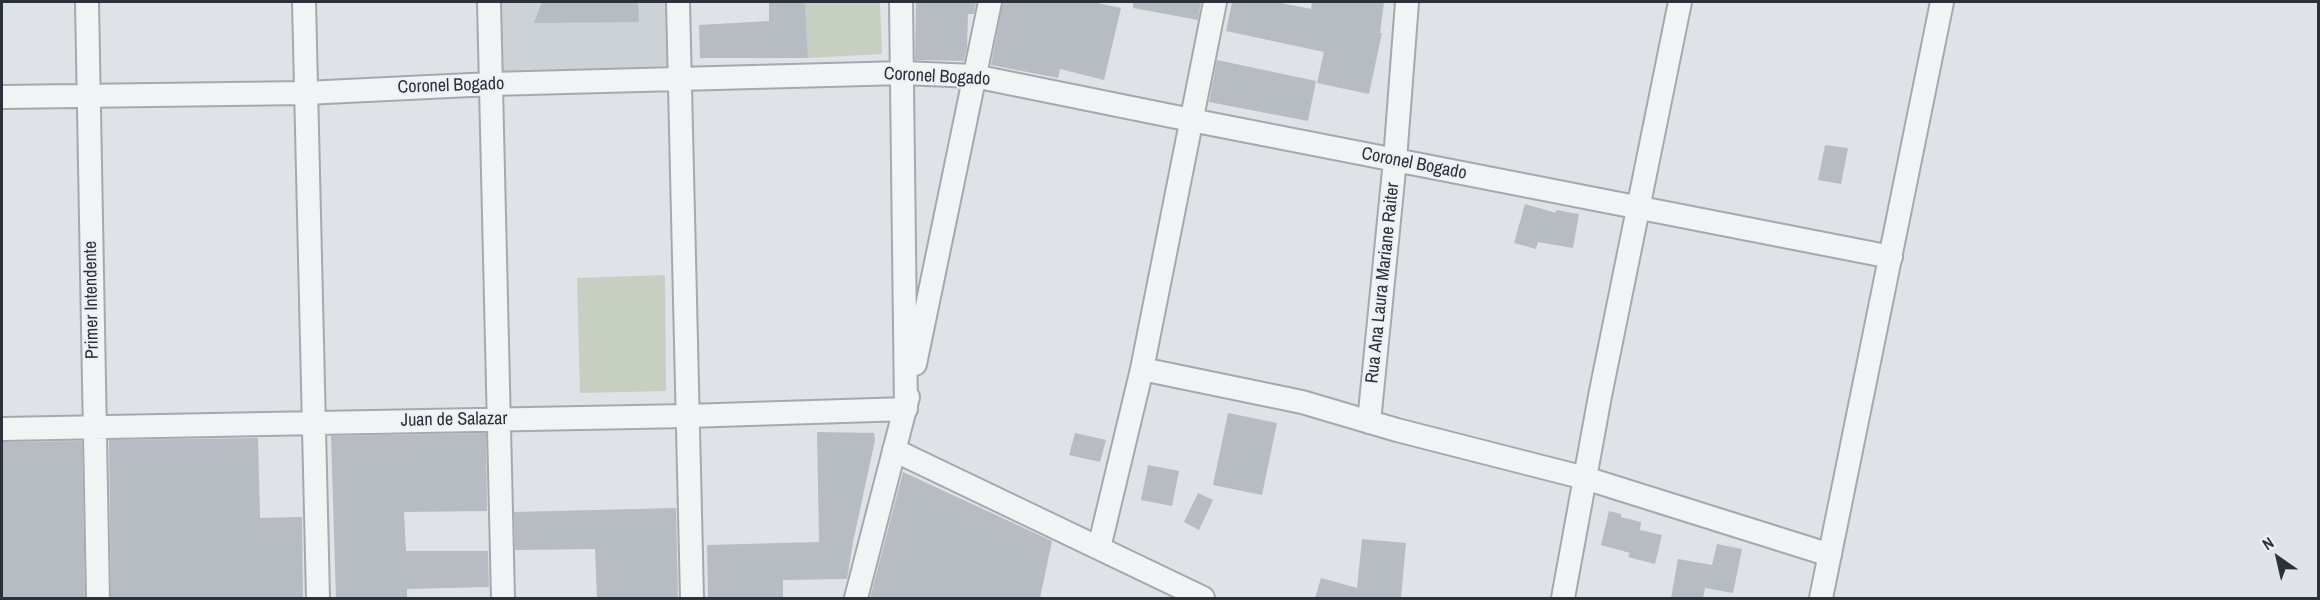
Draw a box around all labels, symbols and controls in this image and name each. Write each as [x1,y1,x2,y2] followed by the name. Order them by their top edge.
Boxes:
[883,63,991,91] street label: Coronel Bogado
[397,73,505,99] street label: Coronel Bogado
[1360,143,1468,185] street label: Coronel Bogado
[1362,182,1404,384] street label: Rua Ana Laura Mariane Raiter
[80,241,104,359] street label: Primer Intendente
[400,408,508,432] street label: Juan de Salazar
[2248,528,2308,588] north arrow
[2258,531,2278,555] text: N

